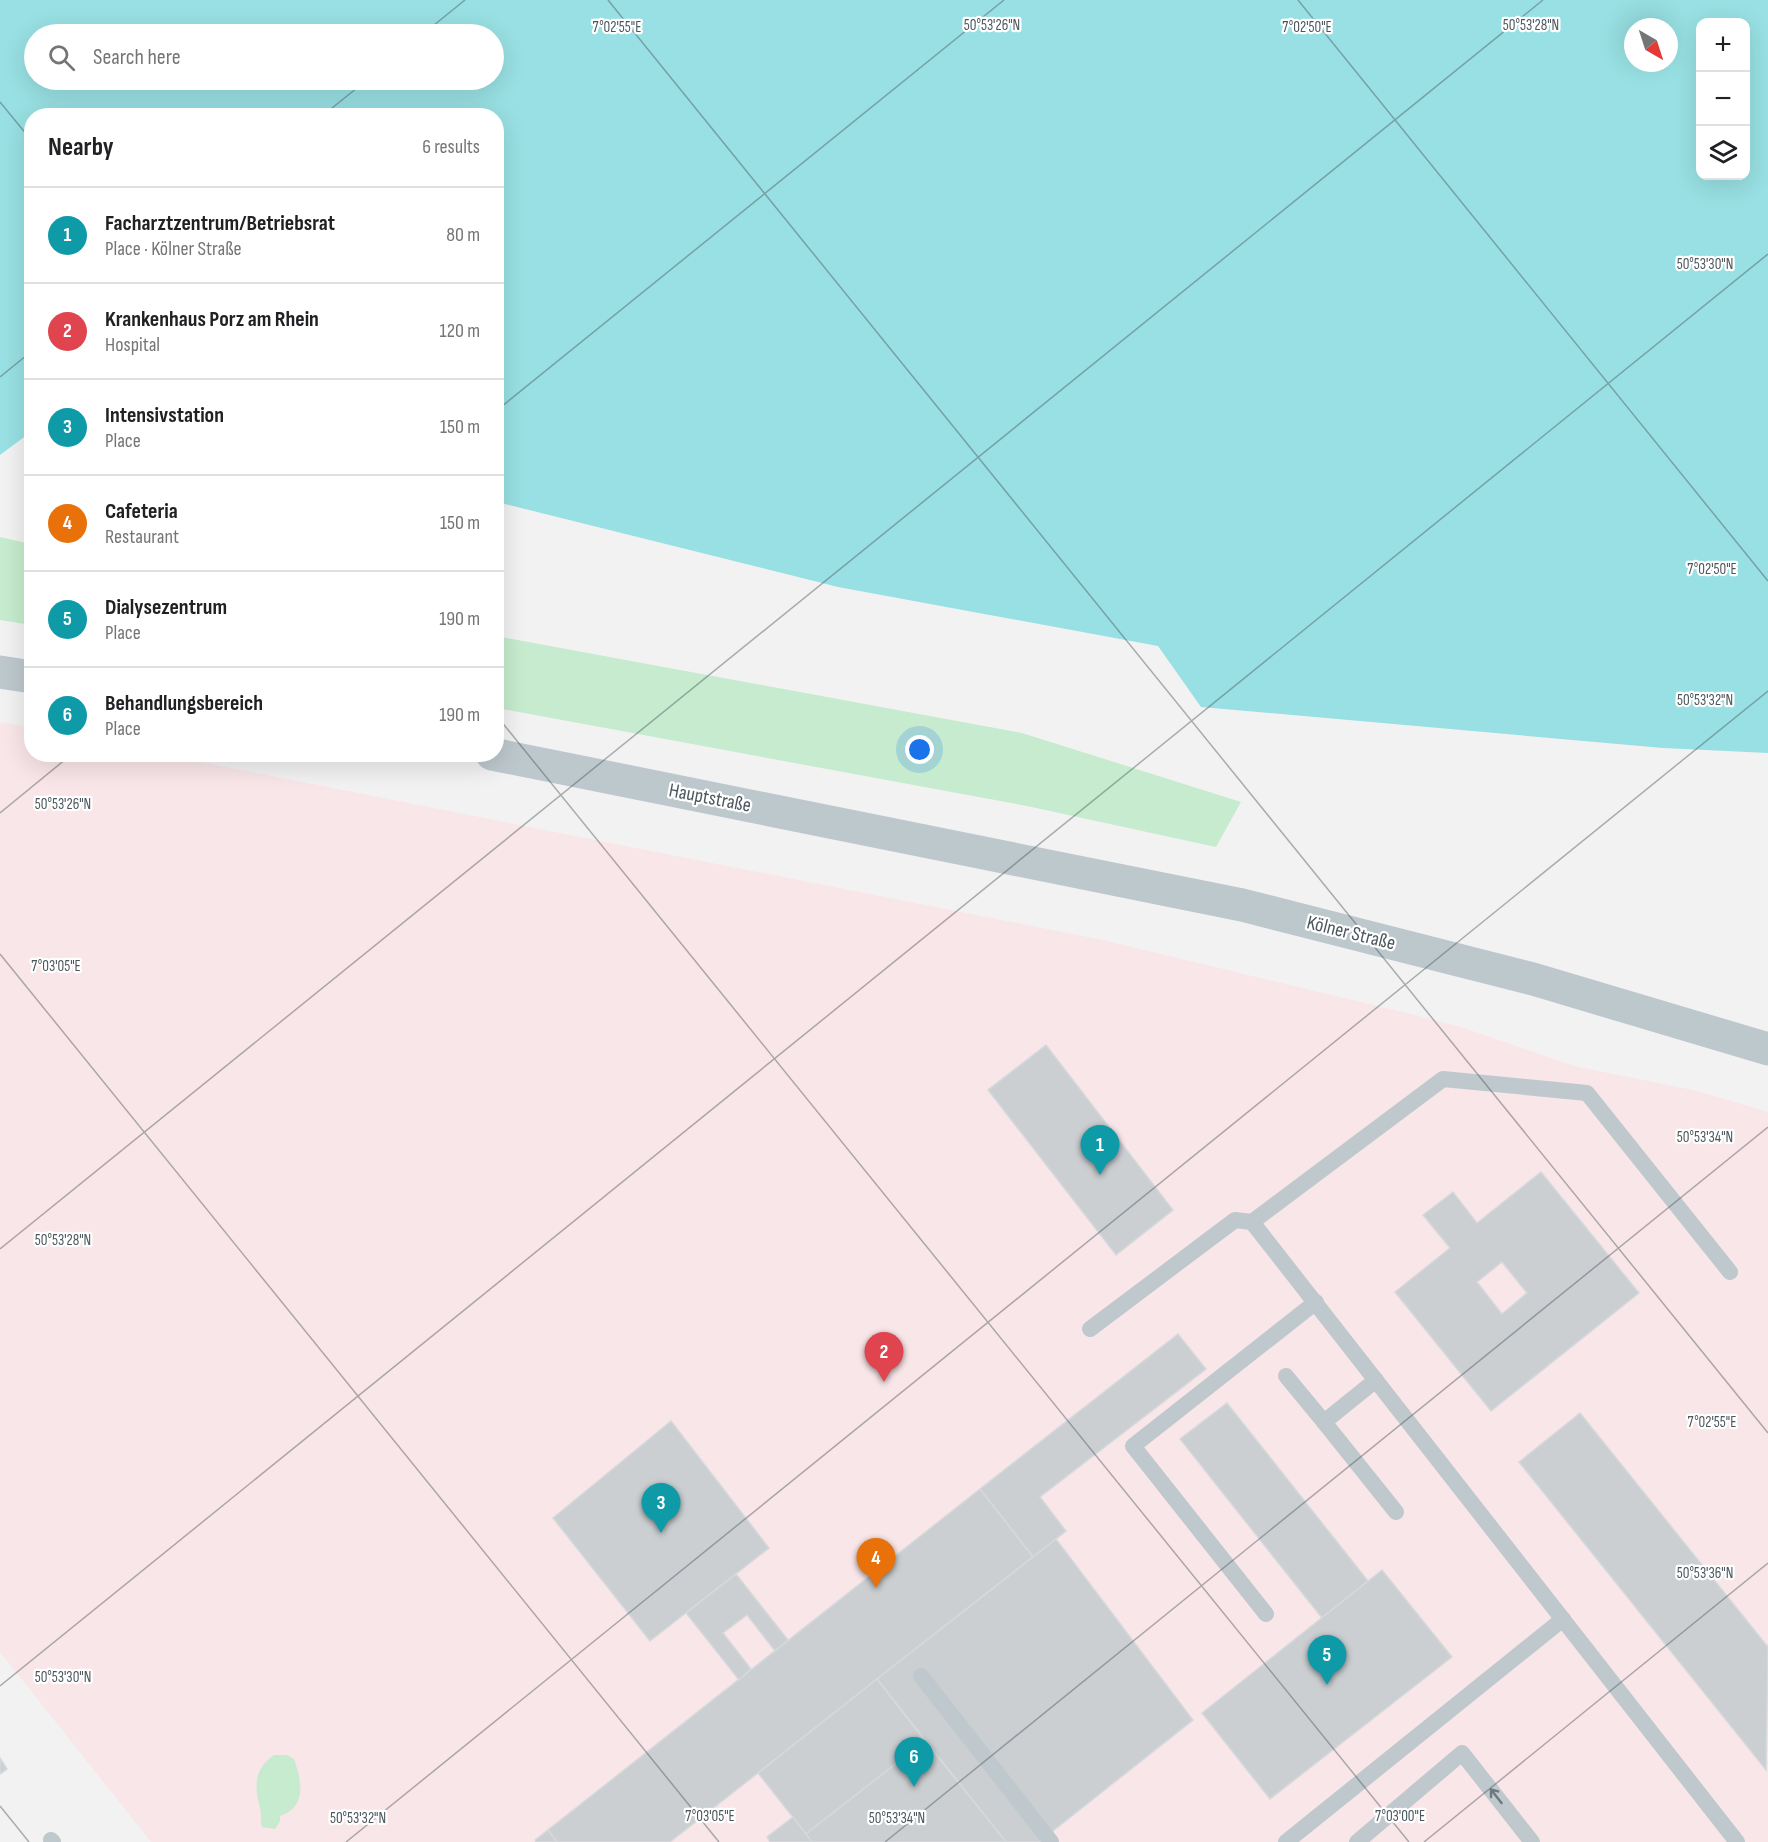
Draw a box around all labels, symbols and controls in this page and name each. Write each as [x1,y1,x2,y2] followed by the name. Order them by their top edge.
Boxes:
[964,16,1020,35] text: 50°53'26"N
[1503,16,1559,35] text: 50°53'28"N
[593,18,641,37] text: 7°02'55"E
[1282,18,1332,37] text: 7°02'50"E
[1624,18,1678,72] north arrow
[1696,18,1750,180] map controls
[1696,18,1750,72] button: +
[24,24,504,90] search box
[45,41,78,74] icon: search
[93,44,180,71] text: Search here
[1696,72,1750,126] button: −
[1696,126,1750,180] button: layers
[48,132,114,163] text: Nearby
[422,135,480,159] text: 6 results
[105,210,335,237] text: Facharztzentrum/Betriebsrat
[64,223,71,247] text: 1
[446,223,480,247] text: 80 m
[105,237,242,261] text: Place · Kölner Straße
[1677,255,1733,274] text: 50°53'30"N
[105,306,319,333] text: Krankenhaus Porz am Rhein
[63,319,72,343] text: 2
[440,319,480,343] text: 120 m
[105,333,160,357] text: Hospital
[105,402,224,429] text: Intensivstation
[63,415,72,439] text: 3
[440,415,480,439] text: 150 m
[105,429,141,453] text: Place
[105,498,178,525] text: Cafeteria
[63,511,72,535] text: 4
[440,511,480,535] text: 150 m
[105,525,179,549] text: Restaurant
[1687,560,1737,579] text: 7°02'50"E
[105,594,227,621] text: Dialysezentrum
[63,607,72,631] text: 5
[439,607,480,631] text: 190 m
[105,621,141,645] text: Place
[105,690,263,717] text: Behandlungsbereich
[1677,691,1733,710] text: 50°53'32"N
[63,703,72,727] text: 6
[439,703,480,727] text: 190 m
[105,717,141,741] text: Place
[905,735,934,764] your location
[667,778,753,818] street label: Hauptstraße
[35,795,91,814] text: 50°53'26"N
[1304,910,1398,956] street label: Kölner Straße
[31,957,81,976] text: 7°03'05"E
[1080,1126,1120,1175] pin: 1
[1677,1128,1733,1147] text: 50°53'34"N
[35,1231,91,1250] text: 50°53'28"N
[864,1332,904,1382] pin: 2
[1688,1413,1736,1432] text: 7°02'55"E
[642,1484,680,1533] pin: 3
[856,1538,896,1588] pin: 4
[1677,1564,1733,1583] text: 50°53'36"N
[1308,1636,1346,1685] pin: 5
[35,1668,91,1687] text: 50°53'30"N
[894,1738,934,1787] pin: 6
[1489,1788,1502,1804] one-way arrow
[685,1807,735,1826] text: 7°03'05"E
[1375,1807,1425,1826] text: 7°03'00"E
[330,1809,386,1828] text: 50°53'32"N
[869,1809,925,1828] text: 50°53'34"N

